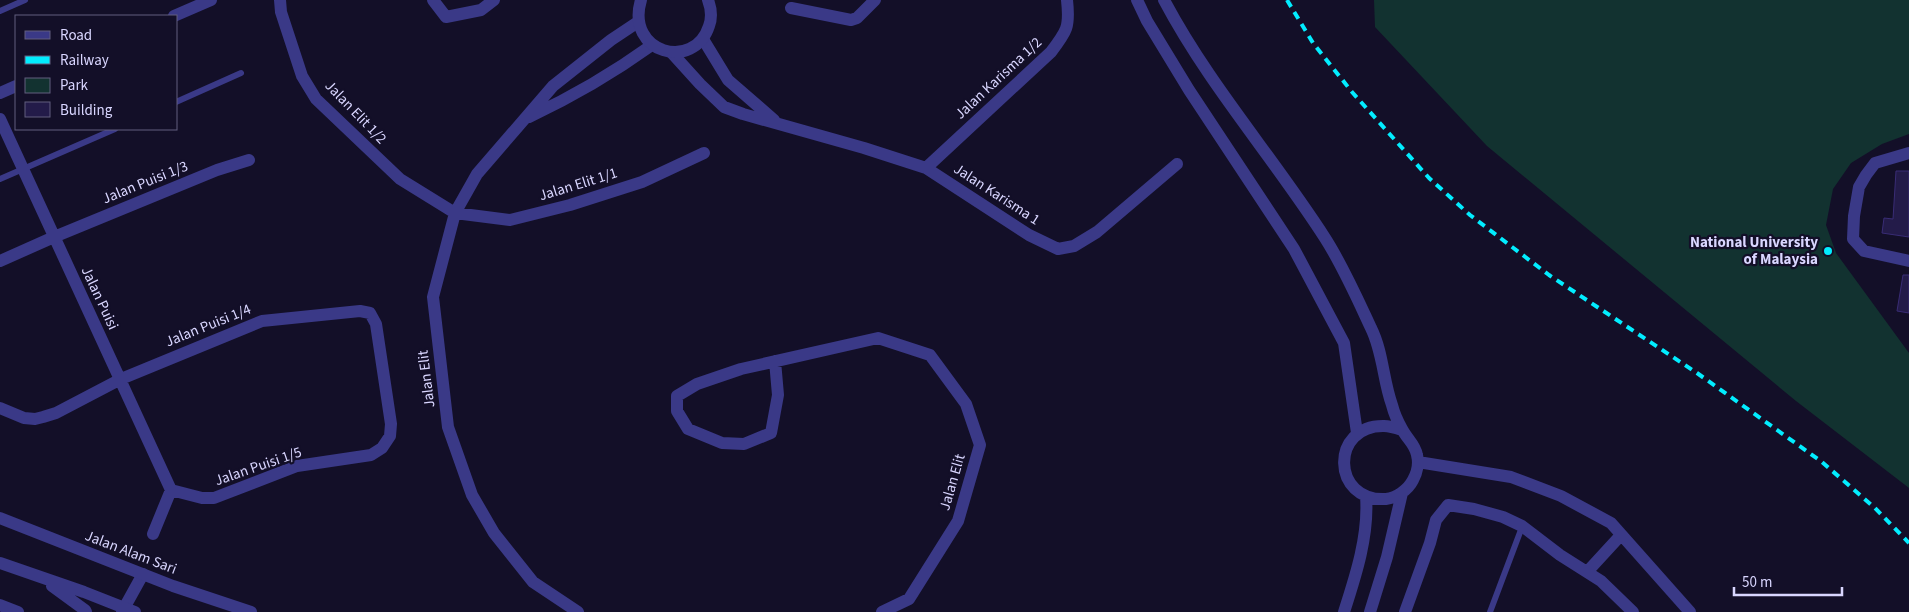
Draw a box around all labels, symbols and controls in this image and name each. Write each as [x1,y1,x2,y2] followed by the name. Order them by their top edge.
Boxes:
[15,15,178,130] legend
[60,25,92,46] text: Road
[950,33,1046,124] street label: Jalan Karisma 1/2
[60,50,109,71] text: Railway
[60,75,89,96] text: Park
[320,76,391,149] street label: Jalan Elit 1/2
[60,100,113,121] text: Building
[99,156,191,209] street label: Jalan Puisi 1/3
[949,159,1044,230] street label: Jalan Karisma 1
[536,163,620,206] street label: Jalan Elit 1/1
[1690,232,1818,270] place label: National University of Malaysia
[1822,245,1834,257] marker: National University of Malaysia
[76,263,123,333] street label: Jalan Puisi
[162,299,255,352] street label: Jalan Puisi 1/4
[413,349,440,409] street label: Jalan Elit
[212,442,305,491] street label: Jalan Puisi 1/5
[934,451,971,513] street label: Jalan Elit
[82,525,180,580] street label: Jalan Alam Sari
[1734,564,1842,596] scale bar
[1742,572,1772,593] text: 50 m

